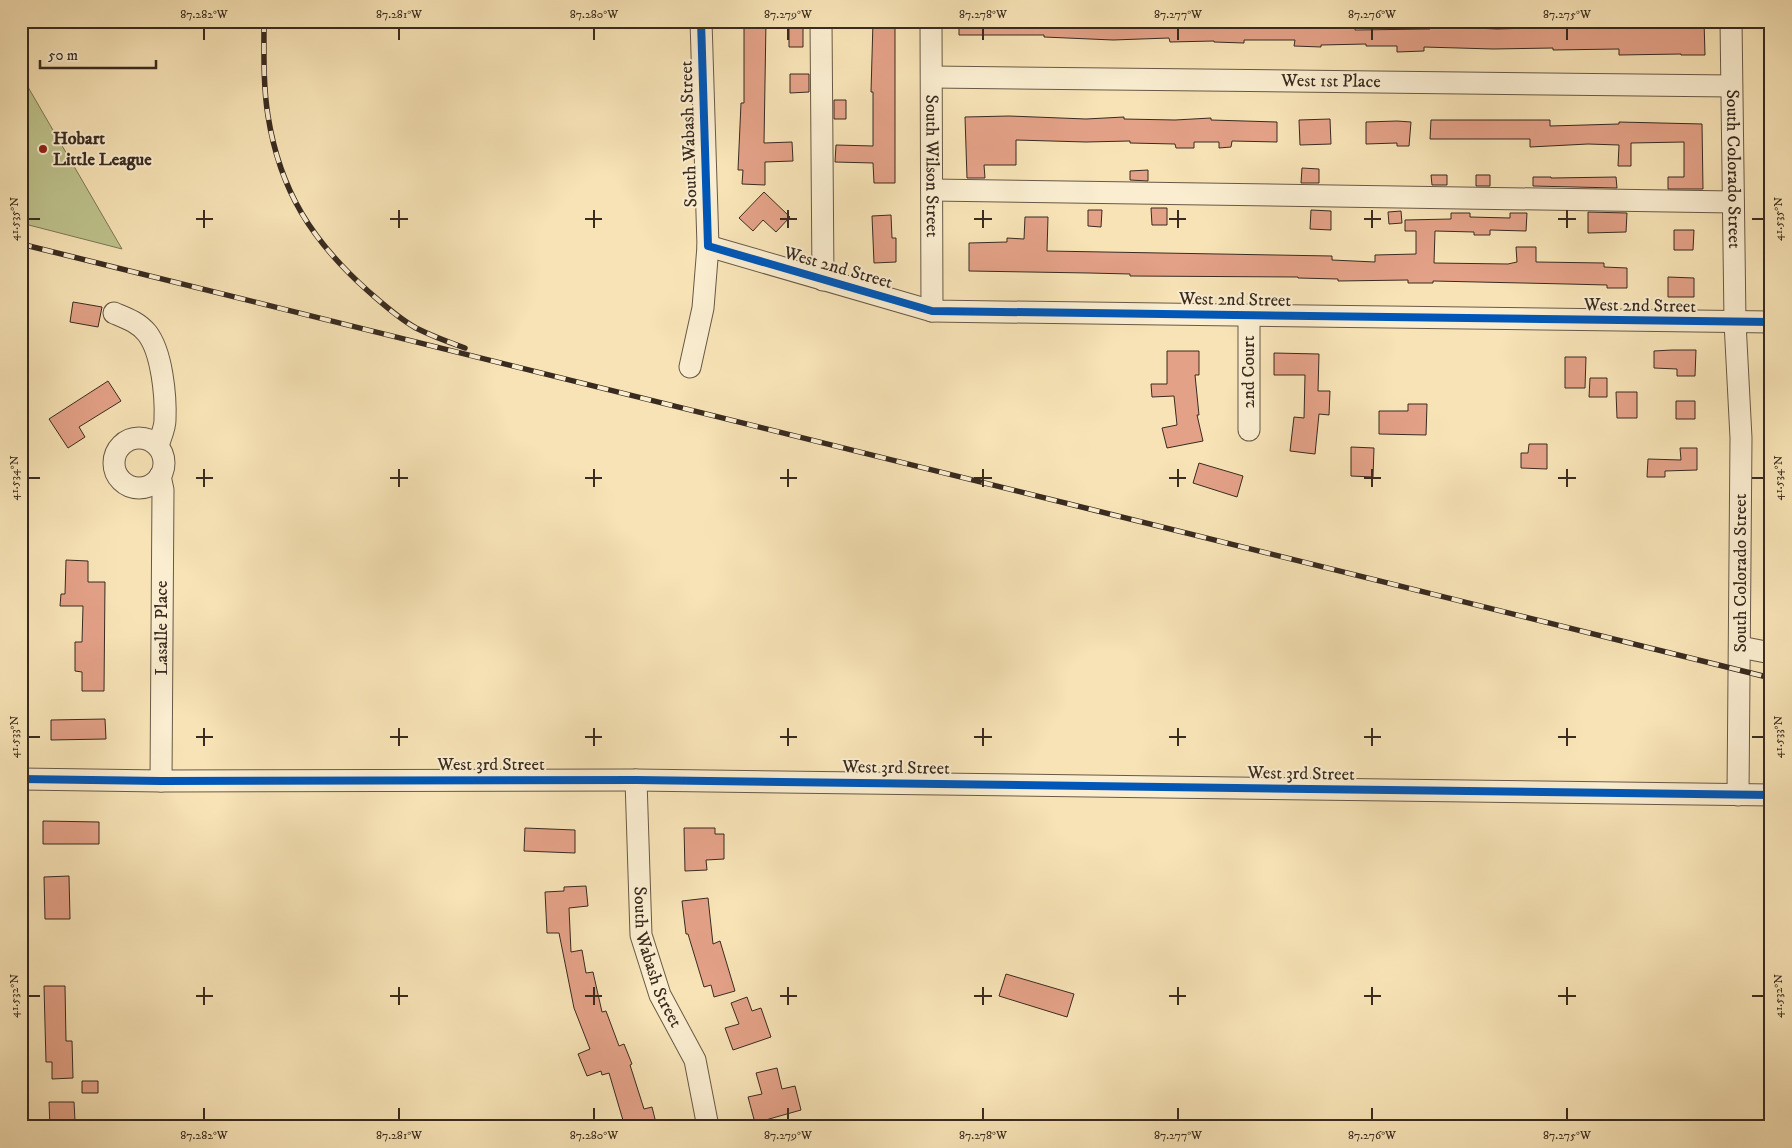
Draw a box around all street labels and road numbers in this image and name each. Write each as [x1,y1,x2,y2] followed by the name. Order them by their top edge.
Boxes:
[675,60,703,208] street label: South Wabash Street
[1280,70,1381,93] street label: West 1st Place
[1721,89,1745,249] street label: South Colorado Street
[920,94,943,238] street label: South Wilson Street
[780,242,895,294] street label: West 2nd Street
[1178,288,1292,312] street label: West 2nd Street
[1583,294,1697,318] street label: West 2nd Street
[1238,335,1260,408] street label: 2nd Court
[1730,493,1752,653] street label: South Colorado Street
[151,581,173,675] street label: Lasalle Place
[436,754,545,776] street label: West 3rd Street
[841,756,950,780] street label: West 3rd Street
[1246,762,1355,786] street label: West 3rd Street
[628,886,687,1032] street label: South Wabash Street

